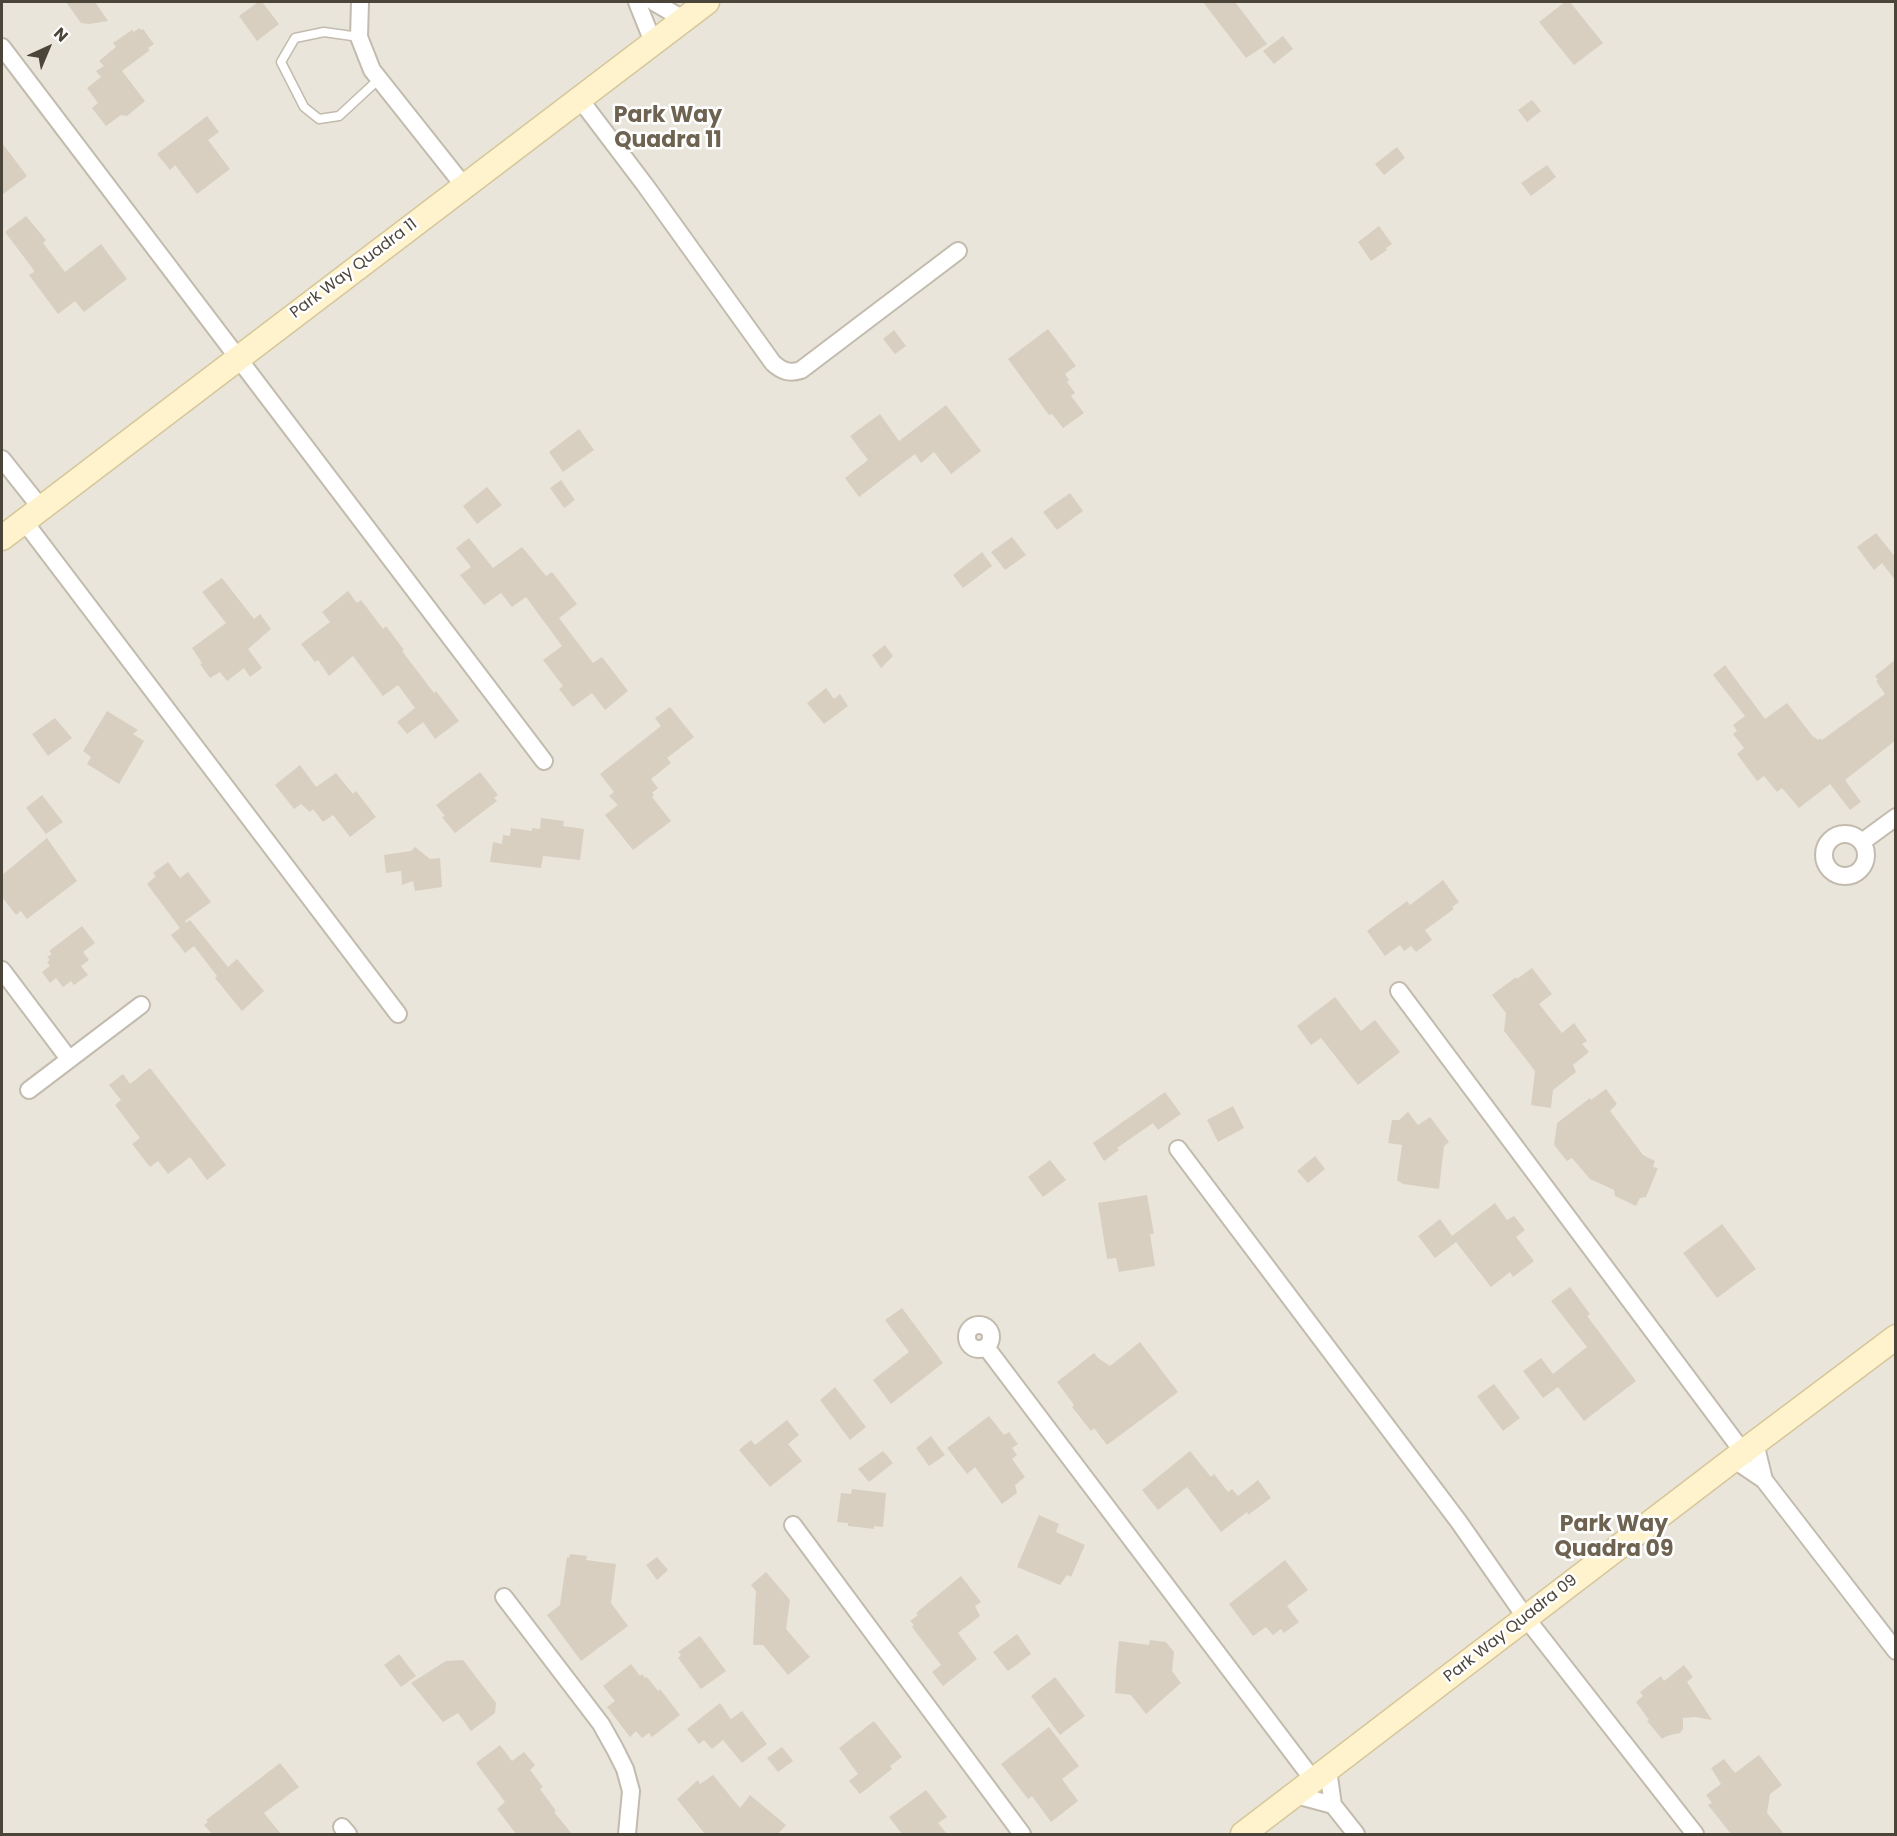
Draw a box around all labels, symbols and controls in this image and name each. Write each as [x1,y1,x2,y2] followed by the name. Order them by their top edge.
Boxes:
[18,18,78,78] north arrow
[49,22,73,47] text: N
[614,103,722,154] district label: Park Way Quadra 11
[287,215,421,323] street label: Park Way Quadra 11
[1555,1512,1673,1564] district label: Park Way Quadra 09
[1440,1571,1582,1687] street label: Park Way Quadra 09

